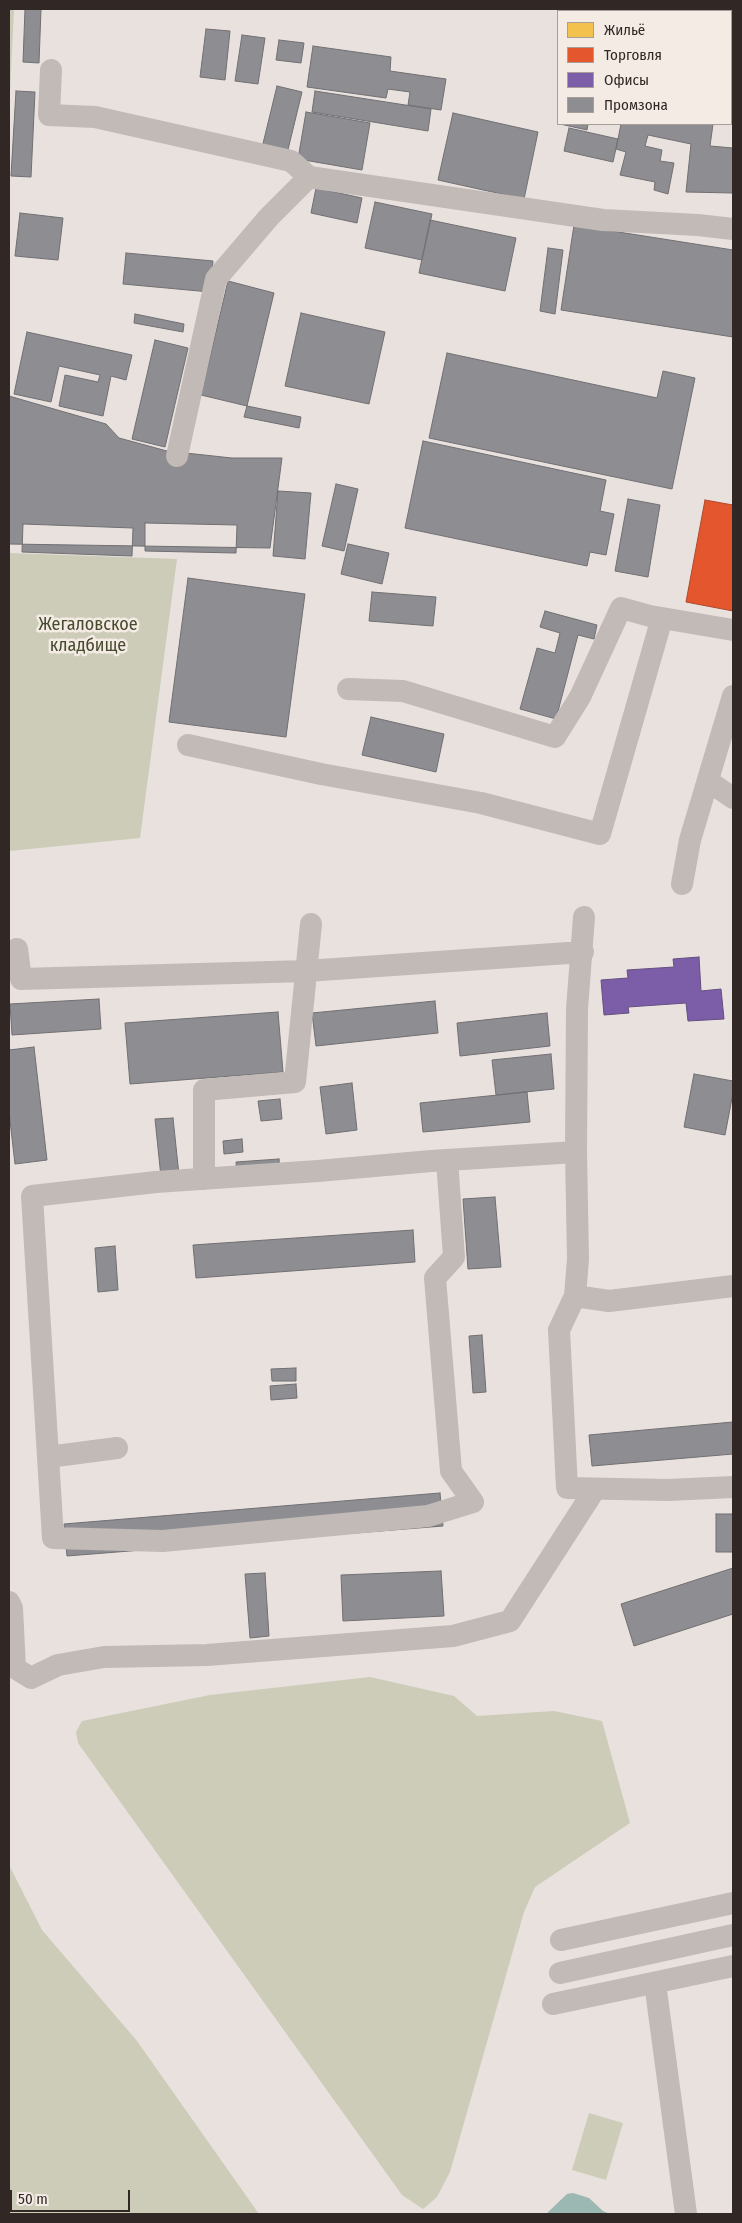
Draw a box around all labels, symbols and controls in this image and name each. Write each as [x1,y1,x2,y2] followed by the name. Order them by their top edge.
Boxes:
[557,10,732,125] legend
[604,21,645,39] text: Жильё
[604,46,662,64] text: Торговля
[604,71,649,89] text: Офисы
[604,96,668,114] text: Промзона
[38,614,138,656] park label: Жегаловское кладбище
[12,2180,132,2212] scale bar
[18,2190,48,2208] text: 50 m

